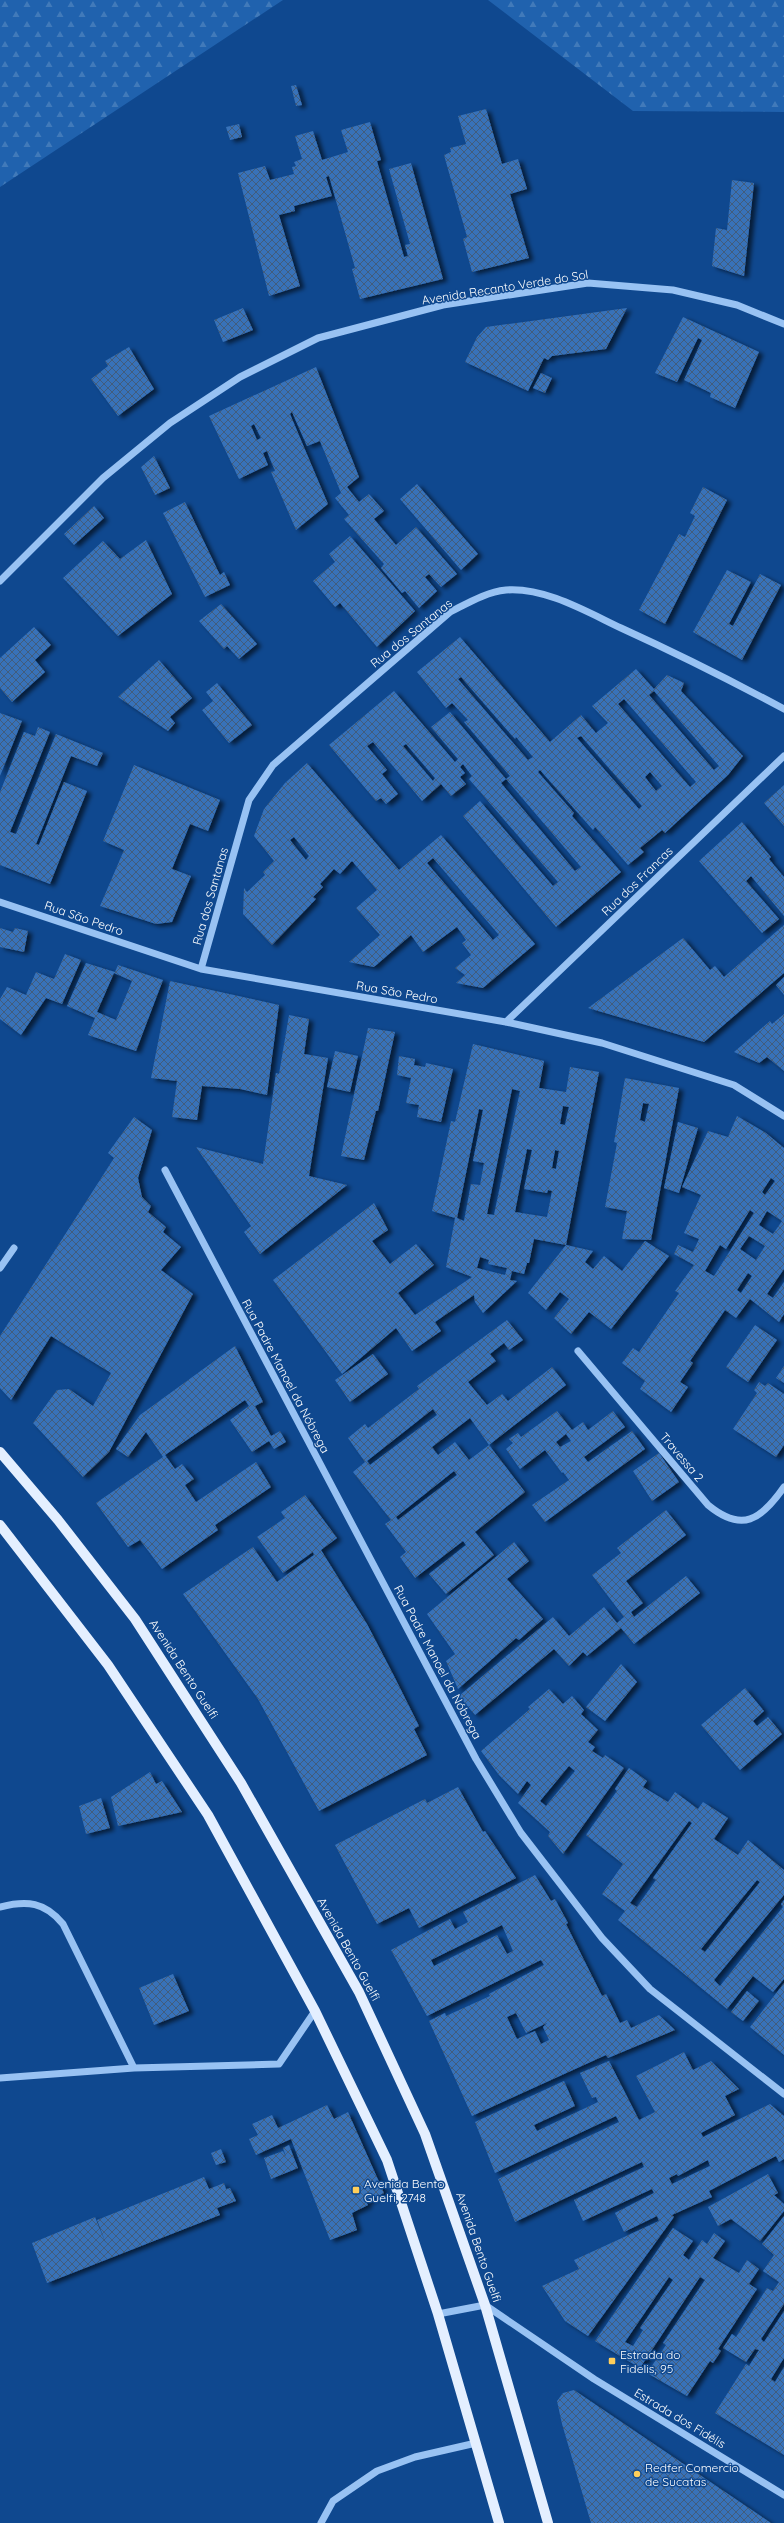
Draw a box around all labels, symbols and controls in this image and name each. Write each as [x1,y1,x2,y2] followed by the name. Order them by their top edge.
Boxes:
[421,266,589,308] street label: Avenida Recanto Verde do Sol
[367,595,455,671] street label: Rua dos Santanas
[598,843,676,919] street label: Rua dos Francas
[189,845,231,947] street label: Rua dos Santanas
[43,897,125,939] street label: Rua São Pedro
[355,977,439,1007] street label: Rua São Pedro
[239,1296,333,1456] street label: Rua Padre Manoel da Nóbrega
[657,1429,707,1485] street label: Travessa 2
[391,1582,485,1742] street label: Rua Padre Manoel da Nóbrega
[146,1617,222,1722] street label: Avenida Bento Guelfi
[314,1895,384,2003] street label: Avenida Bento Guelfi
[364,2176,445,2205] place label: Avenida Bento Guelfi, 2748
[351,2185,361,2195] marker: Avenida Bento Guelfi, 2748
[453,2190,505,2304] street label: Avenida Bento Guelfi
[620,2347,681,2376] place label: Estrada do Fidelis, 95
[607,2356,617,2366] marker: Estrada do Fidelis, 95
[632,2385,729,2451] street label: Estrada dos Fidélis
[645,2460,739,2489] place label: Redfer Comercio de Sucatas
[632,2469,642,2479] marker: Redfer Comercio de Sucatas

